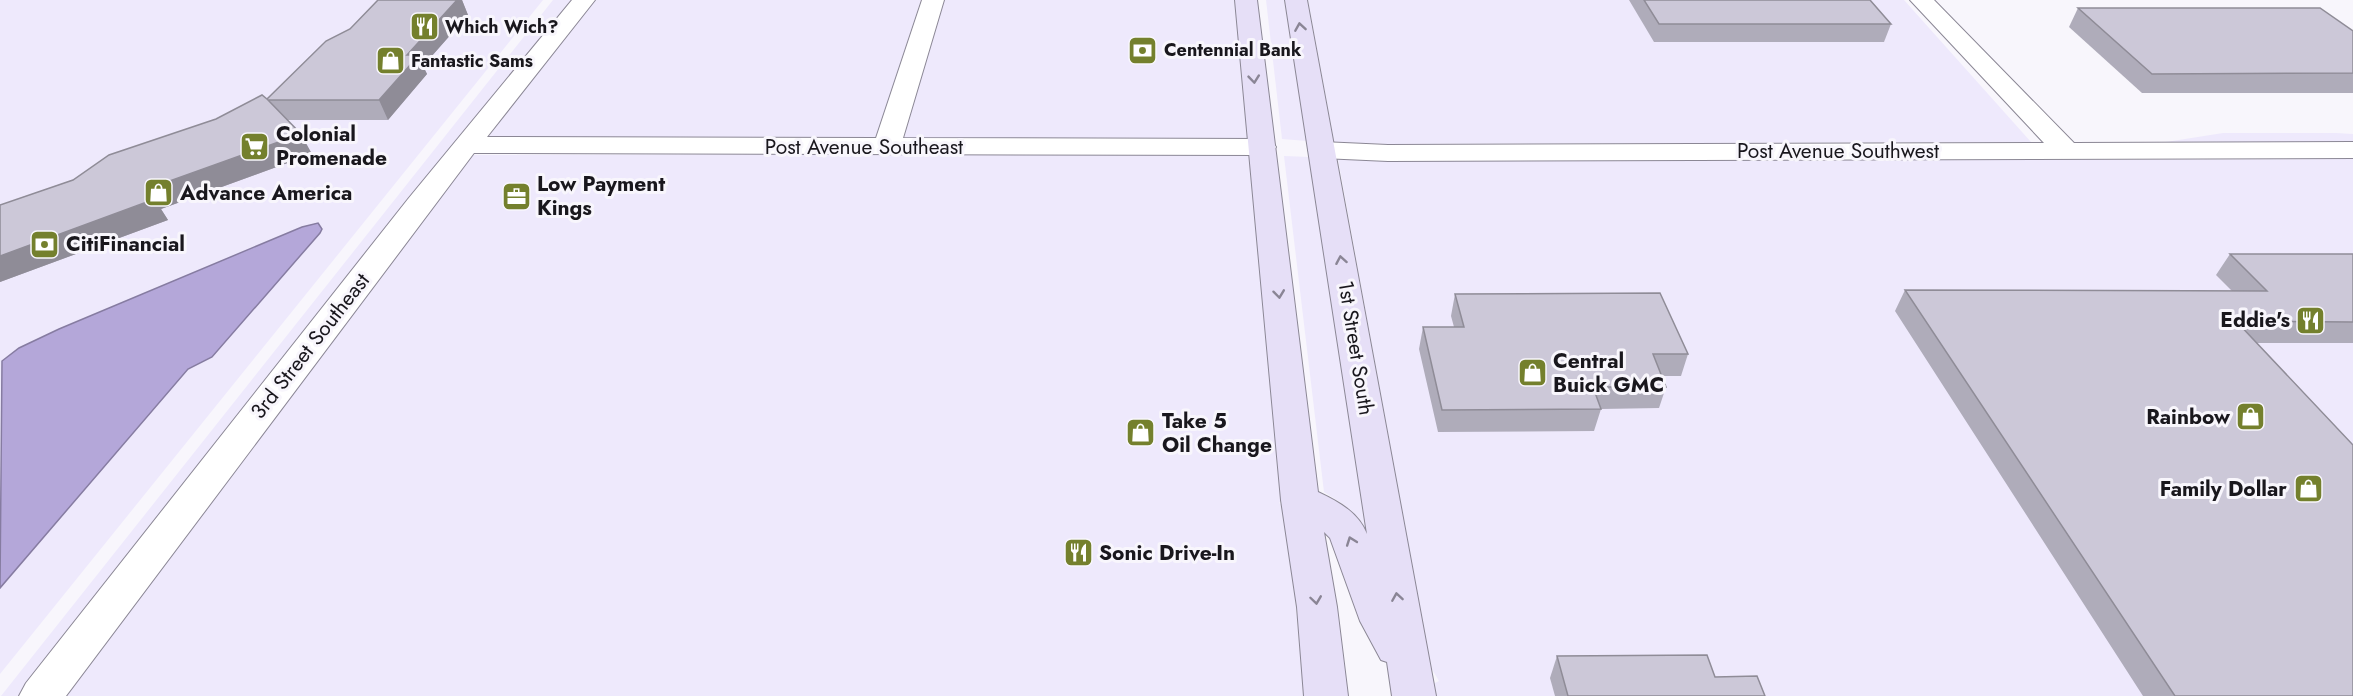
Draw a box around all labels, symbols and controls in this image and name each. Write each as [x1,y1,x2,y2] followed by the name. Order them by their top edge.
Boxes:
[408,11,440,43] restaurant icon: Which Wich?
[445,14,558,40] place label: Which Wich?
[1295,23,1307,32] one-way arrow
[1127,34,1159,66] bank icon: Centennial Bank
[1164,37,1302,63] place label: Centennial Bank
[374,45,406,77] shop icon: Fantastic Sams
[411,48,533,74] place label: Fantastic Sams
[1248,75,1260,84] one-way arrow
[276,119,387,173] place label: Colonial Promenade
[239,130,271,162] supermarket icon: Colonial Promenade
[765,132,963,162] street label: Post Avenue Southeast
[1737,136,1939,166] street label: Post Avenue Southwest
[537,169,665,223] place label: Low Payment Kings
[143,177,175,209] shop icon: Advance America
[179,178,352,208] place label: Advance America
[500,180,532,212] office icon: Low Payment Kings
[29,228,61,260] bank icon: CitiFinancial
[66,229,185,259] place label: CitiFinancial
[1335,255,1348,265] one-way arrow
[243,267,377,425] street label: 3rd Street Southeast
[1331,279,1381,417] street label: 1st Street South
[1272,289,1284,298] one-way arrow
[2295,304,2327,336] restaurant icon: Eddie's
[2220,305,2290,335] place label: Eddie's
[1553,346,1664,400] place label: Central Buick GMC
[1516,357,1548,389] shop icon: Central Buick GMC
[2235,401,2267,433] shop icon: Rainbow
[2146,402,2231,432] place label: Rainbow
[1162,406,1272,460] place label: Take 5 Oil Change
[1125,417,1157,449] shop icon: Take 5 Oil Change
[2292,473,2324,505] shop icon: Family Dollar
[2160,474,2287,504] place label: Family Dollar
[1345,536,1358,547] one-way arrow
[1062,537,1094,569] restaurant icon: Sonic Drive-In
[1099,538,1235,568] place label: Sonic Drive-In
[1391,592,1403,602] one-way arrow
[1309,595,1321,604] one-way arrow

